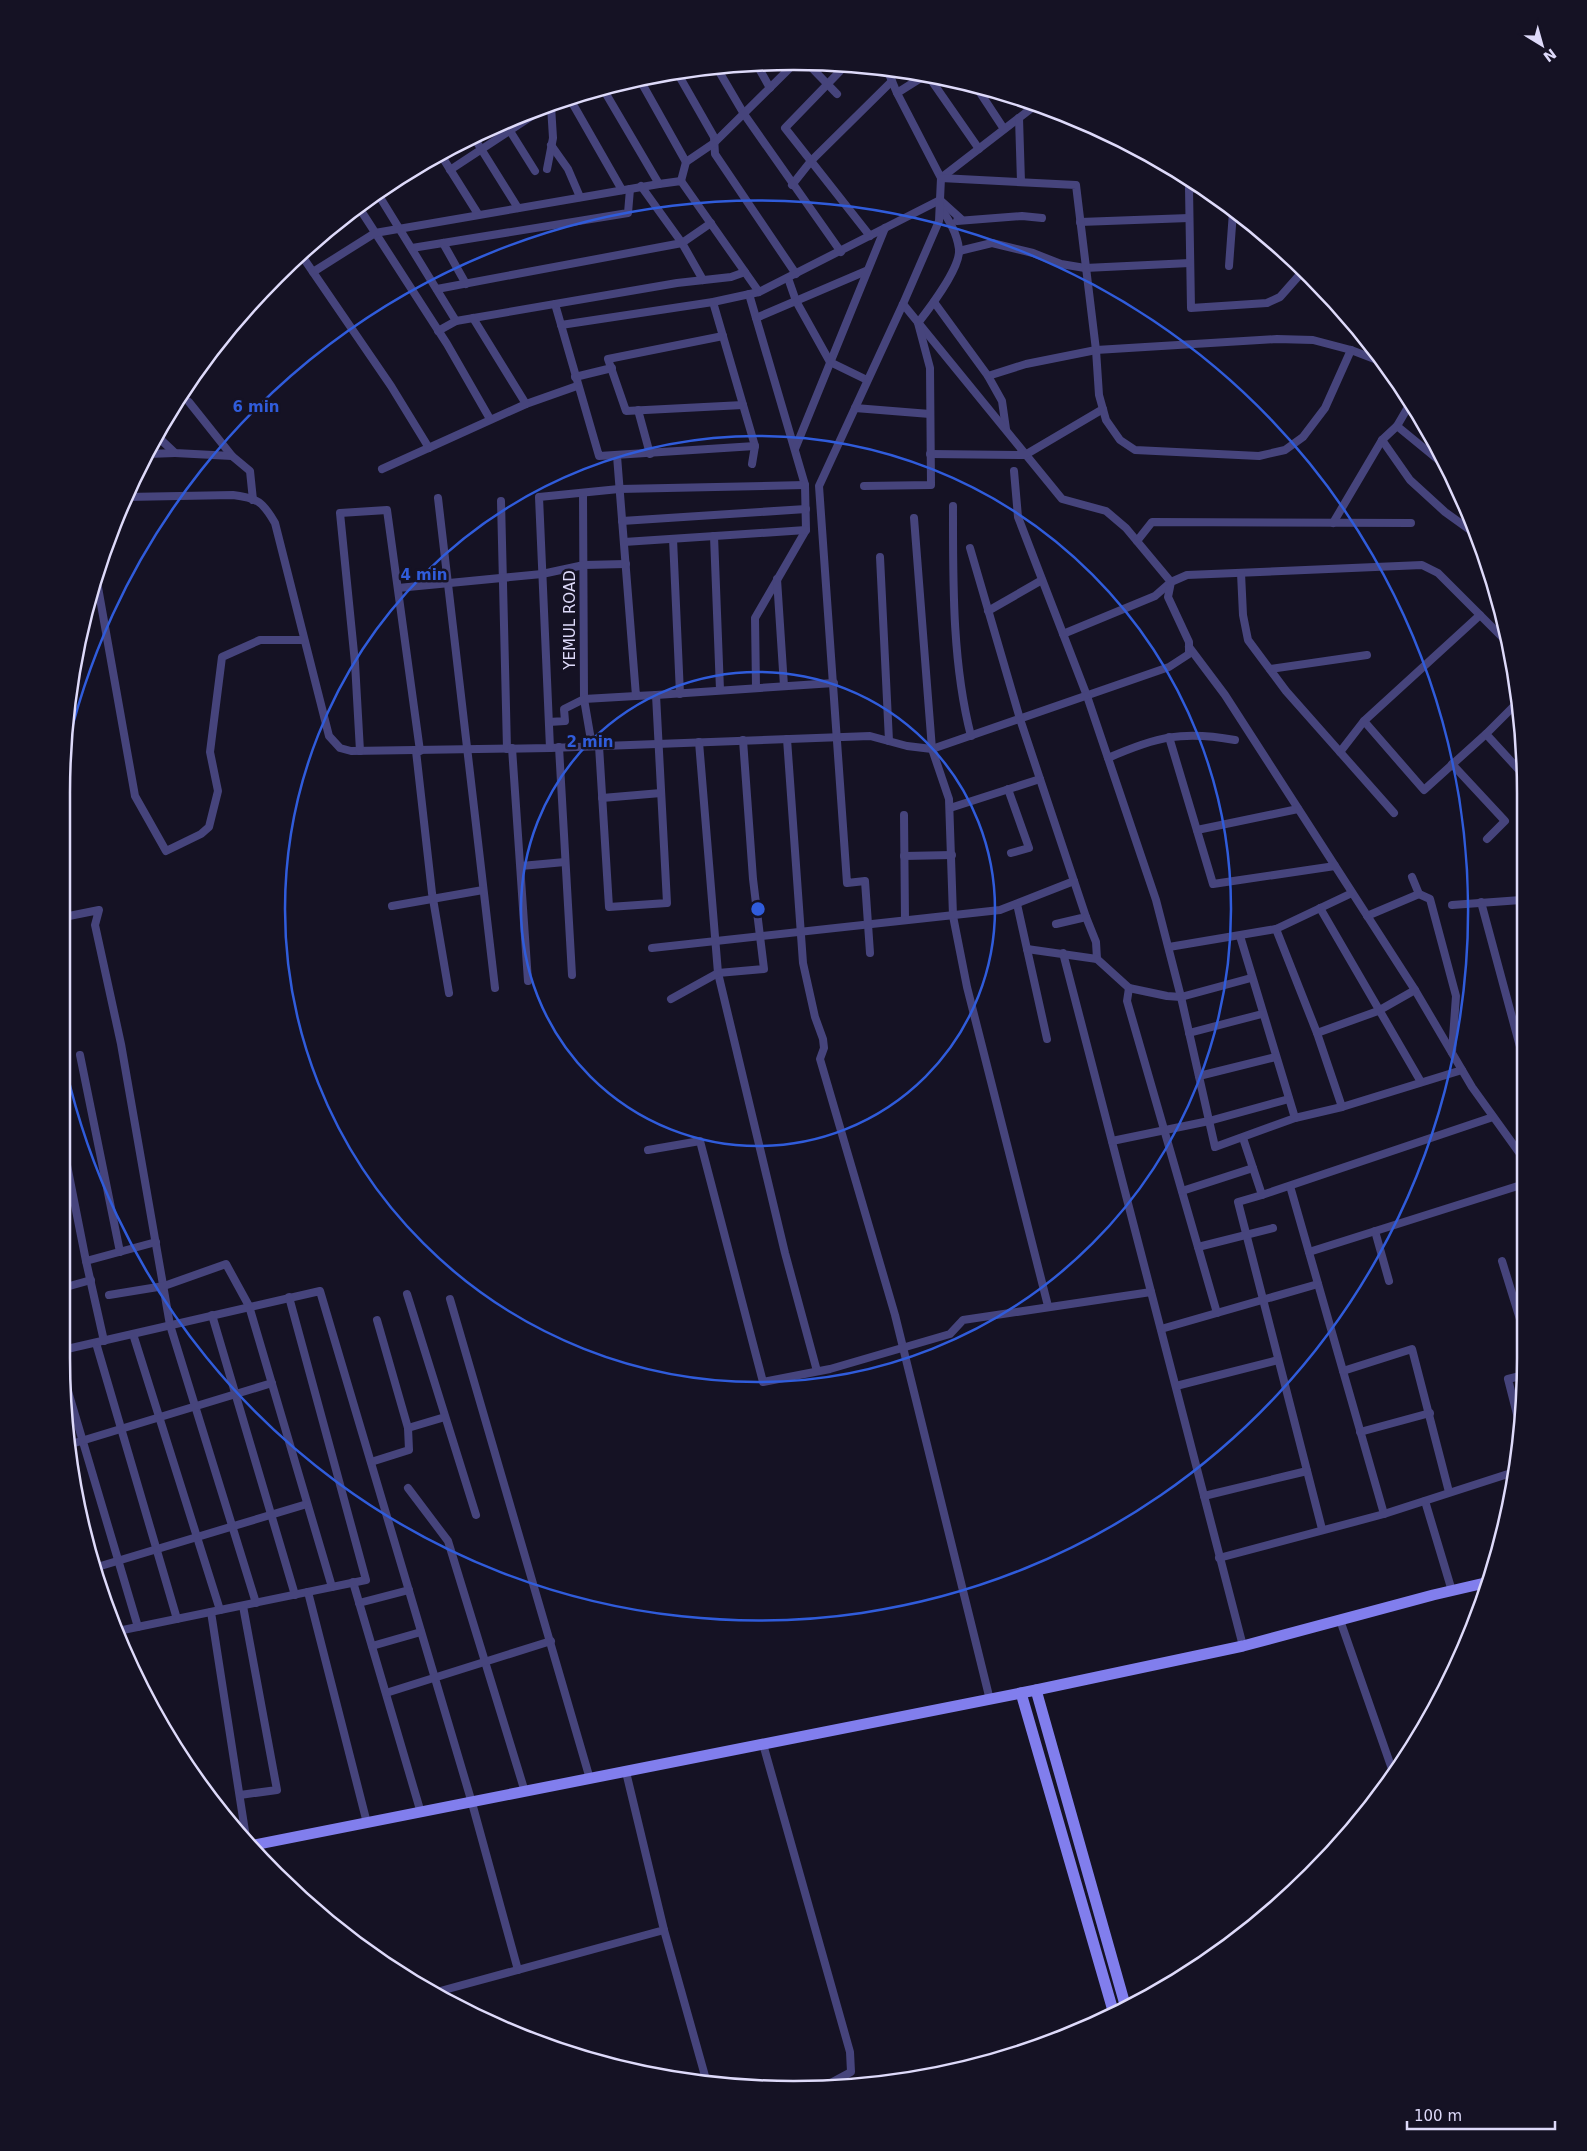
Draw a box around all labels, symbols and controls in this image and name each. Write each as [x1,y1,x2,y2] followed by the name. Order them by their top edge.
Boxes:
[1517,20,1567,70] north arrow
[1540,45,1559,65] text: N
[232,398,280,416] text: 6 min
[400,566,448,584] text: 4 min
[561,570,579,671] street label: YEMUL ROAD
[566,733,614,751] text: 2 min
[749,900,767,918] centre of rings
[1407,2098,1554,2130] scale bar
[1414,2107,1462,2125] text: 100 m

